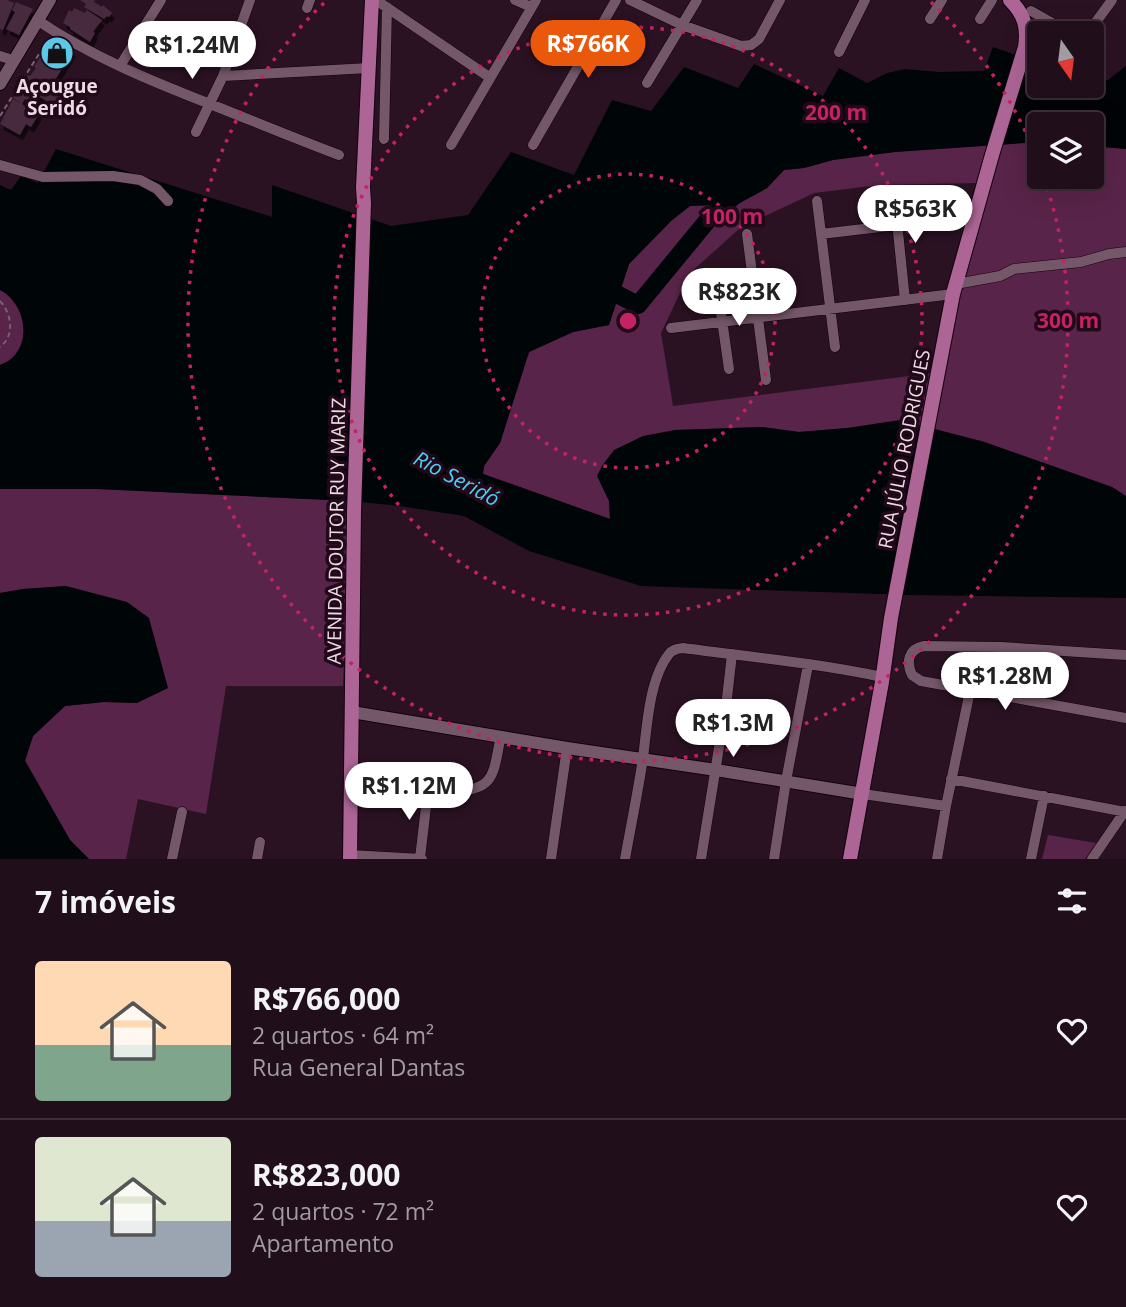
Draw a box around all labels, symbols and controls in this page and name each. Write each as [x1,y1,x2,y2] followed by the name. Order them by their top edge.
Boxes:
[531,20,645,80] pin: R$766K
[1027,21,1104,98] north arrow
[1027,21,1104,189] map controls
[127,22,257,81] pin: R$1.24M
[546,27,630,59] text: R$766K
[144,28,240,60] text: R$1.24M
[38,34,76,72] shop icon: Açougue Seridó
[16,73,98,121] place label: Açougue Seridó
[805,98,867,126] text: 200 m
[1027,112,1104,189] button: layers
[858,186,972,245] pin: R$563K
[873,192,957,224] text: R$563K
[701,202,763,230] text: 100 m
[682,268,796,328] pin: R$823K
[697,275,781,307] text: R$823K
[1037,306,1099,334] text: 300 m
[616,309,640,333] centre of rings
[872,347,936,551] street label: RUA JÚLIO RODRIGUES
[321,397,351,665] street label: AVENIDA DOUTOR RUY MARIZ
[409,444,505,512] water label: Rio Seridó
[940,652,1070,712] pin: R$1.28M
[957,659,1053,691] text: R$1.28M
[676,700,790,759] pin: R$1.3M
[692,706,774,738] text: R$1.3M
[344,762,474,822] pin: R$1.12M
[361,769,457,801] text: R$1.12M
[35,881,176,922] text: 7 imóveis
[1053,882,1091,920] icon: filters
[252,978,400,1019] text: R$766,000
[91,989,175,1073] icon: home
[1053,1012,1091,1050] icon: heart
[252,1019,434,1051] text: 2 quartos · 64 m²
[252,1051,465,1083] text: Rua General Dantas
[252,1154,400,1195] text: R$823,000
[91,1165,175,1249] icon: home
[1053,1188,1091,1226] icon: heart
[252,1195,434,1227] text: 2 quartos · 72 m²
[252,1227,394,1259] text: Apartamento

